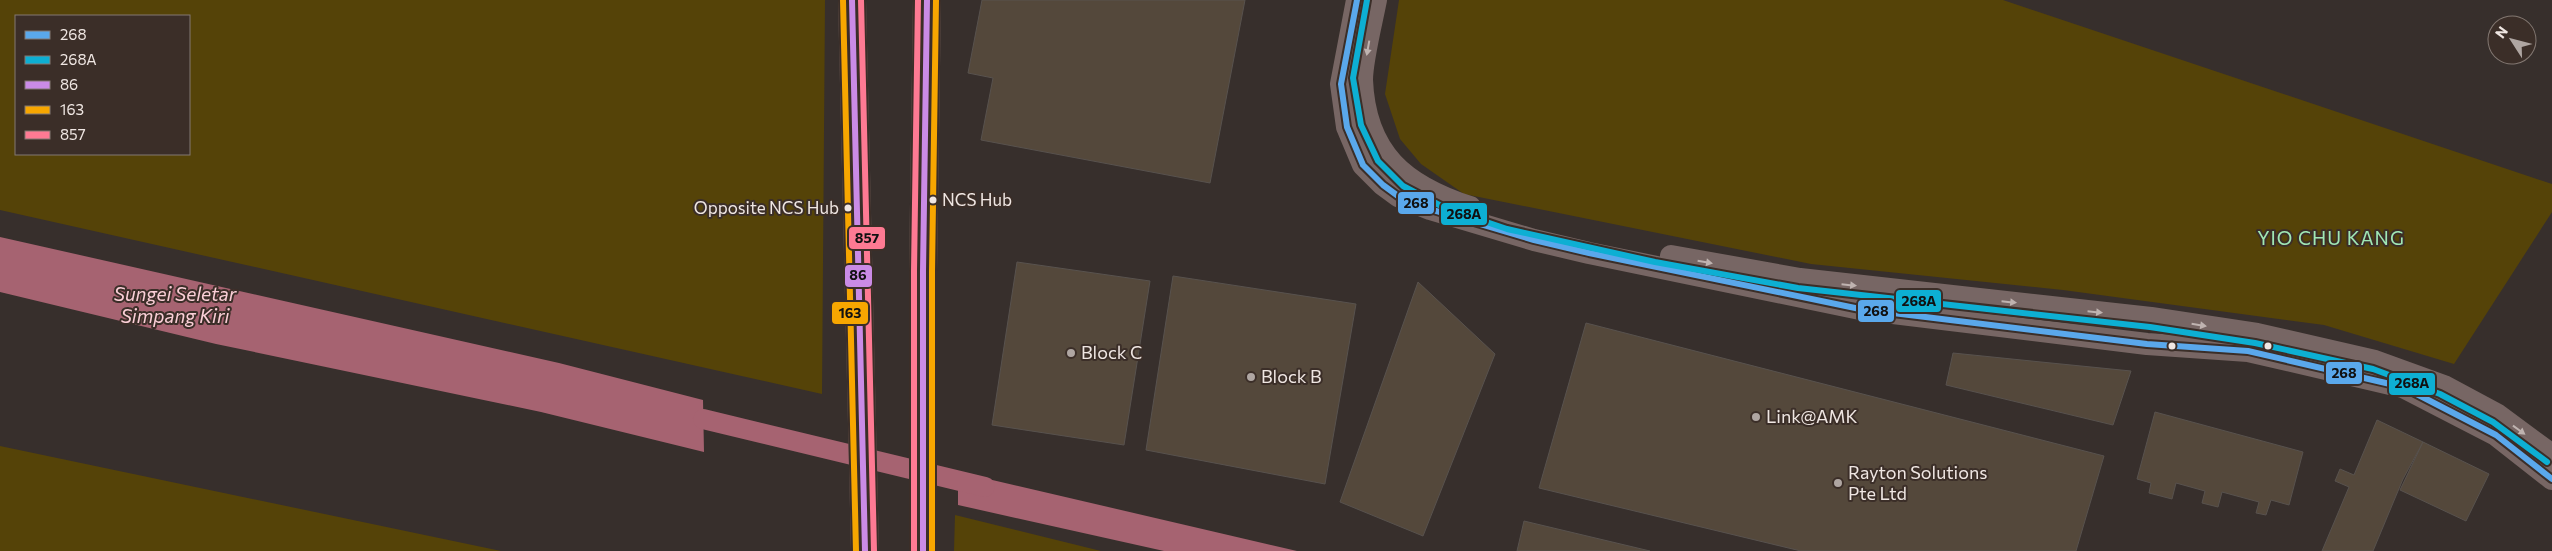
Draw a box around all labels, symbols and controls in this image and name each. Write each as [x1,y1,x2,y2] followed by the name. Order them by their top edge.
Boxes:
[15,15,190,155] legend
[2487,15,2537,65] north arrow
[2491,23,2511,41] text: N
[60,25,87,43] text: 268
[1363,40,1371,56] one-way arrow
[60,50,97,68] text: 268A
[60,75,78,93] text: 86
[60,100,84,118] text: 163
[60,125,86,143] text: 857
[942,189,1012,210] place label: NCS Hub
[1397,191,1435,215] line badge: 268
[1403,194,1429,211] text: 268
[928,195,938,205] marker: NCS Hub
[694,197,839,218] place label: Opposite NCS Hub
[1440,202,1488,226] line badge: 268A
[843,203,853,213] marker: Opposite NCS Hub
[1447,205,1481,222] text: 268A
[848,226,886,250] line badge: 857
[2257,226,2405,249] district label: YIO CHU KANG
[855,229,880,246] text: 857
[1698,258,1714,266] one-way arrow
[844,264,873,288] line badge: 86
[849,266,867,283] text: 86
[1841,281,1857,289] one-way arrow
[114,282,238,327] water label: Sungei Seletar Simpang Kiri
[1895,289,1942,313] line badge: 268A
[1902,292,1936,309] text: 268A
[2001,298,2017,306] one-way arrow
[1857,299,1895,323] line badge: 268
[831,301,869,325] line badge: 163
[1863,302,1889,319] text: 268
[838,304,862,321] text: 163
[2088,308,2104,316] one-way arrow
[2192,322,2208,330] one-way arrow
[1081,341,1142,363] place label: Block C
[2167,341,2177,351] unlabelled marker
[2263,341,2273,351] unlabelled marker
[1065,347,1077,359] marker: Block C
[2325,361,2363,385] line badge: 268
[2331,364,2357,381] text: 268
[1261,365,1322,387] place label: Block B
[1245,371,1257,383] marker: Block B
[2388,372,2436,396] line badge: 268A
[2395,374,2429,391] text: 268A
[1766,405,1858,427] place label: Link@AMK
[1750,411,1762,423] marker: Link@AMK
[2512,425,2526,435] one-way arrow
[1848,461,1988,504] place label: Rayton Solutions Pte Ltd
[1832,477,1844,489] marker: Rayton Solutions Pte Ltd

